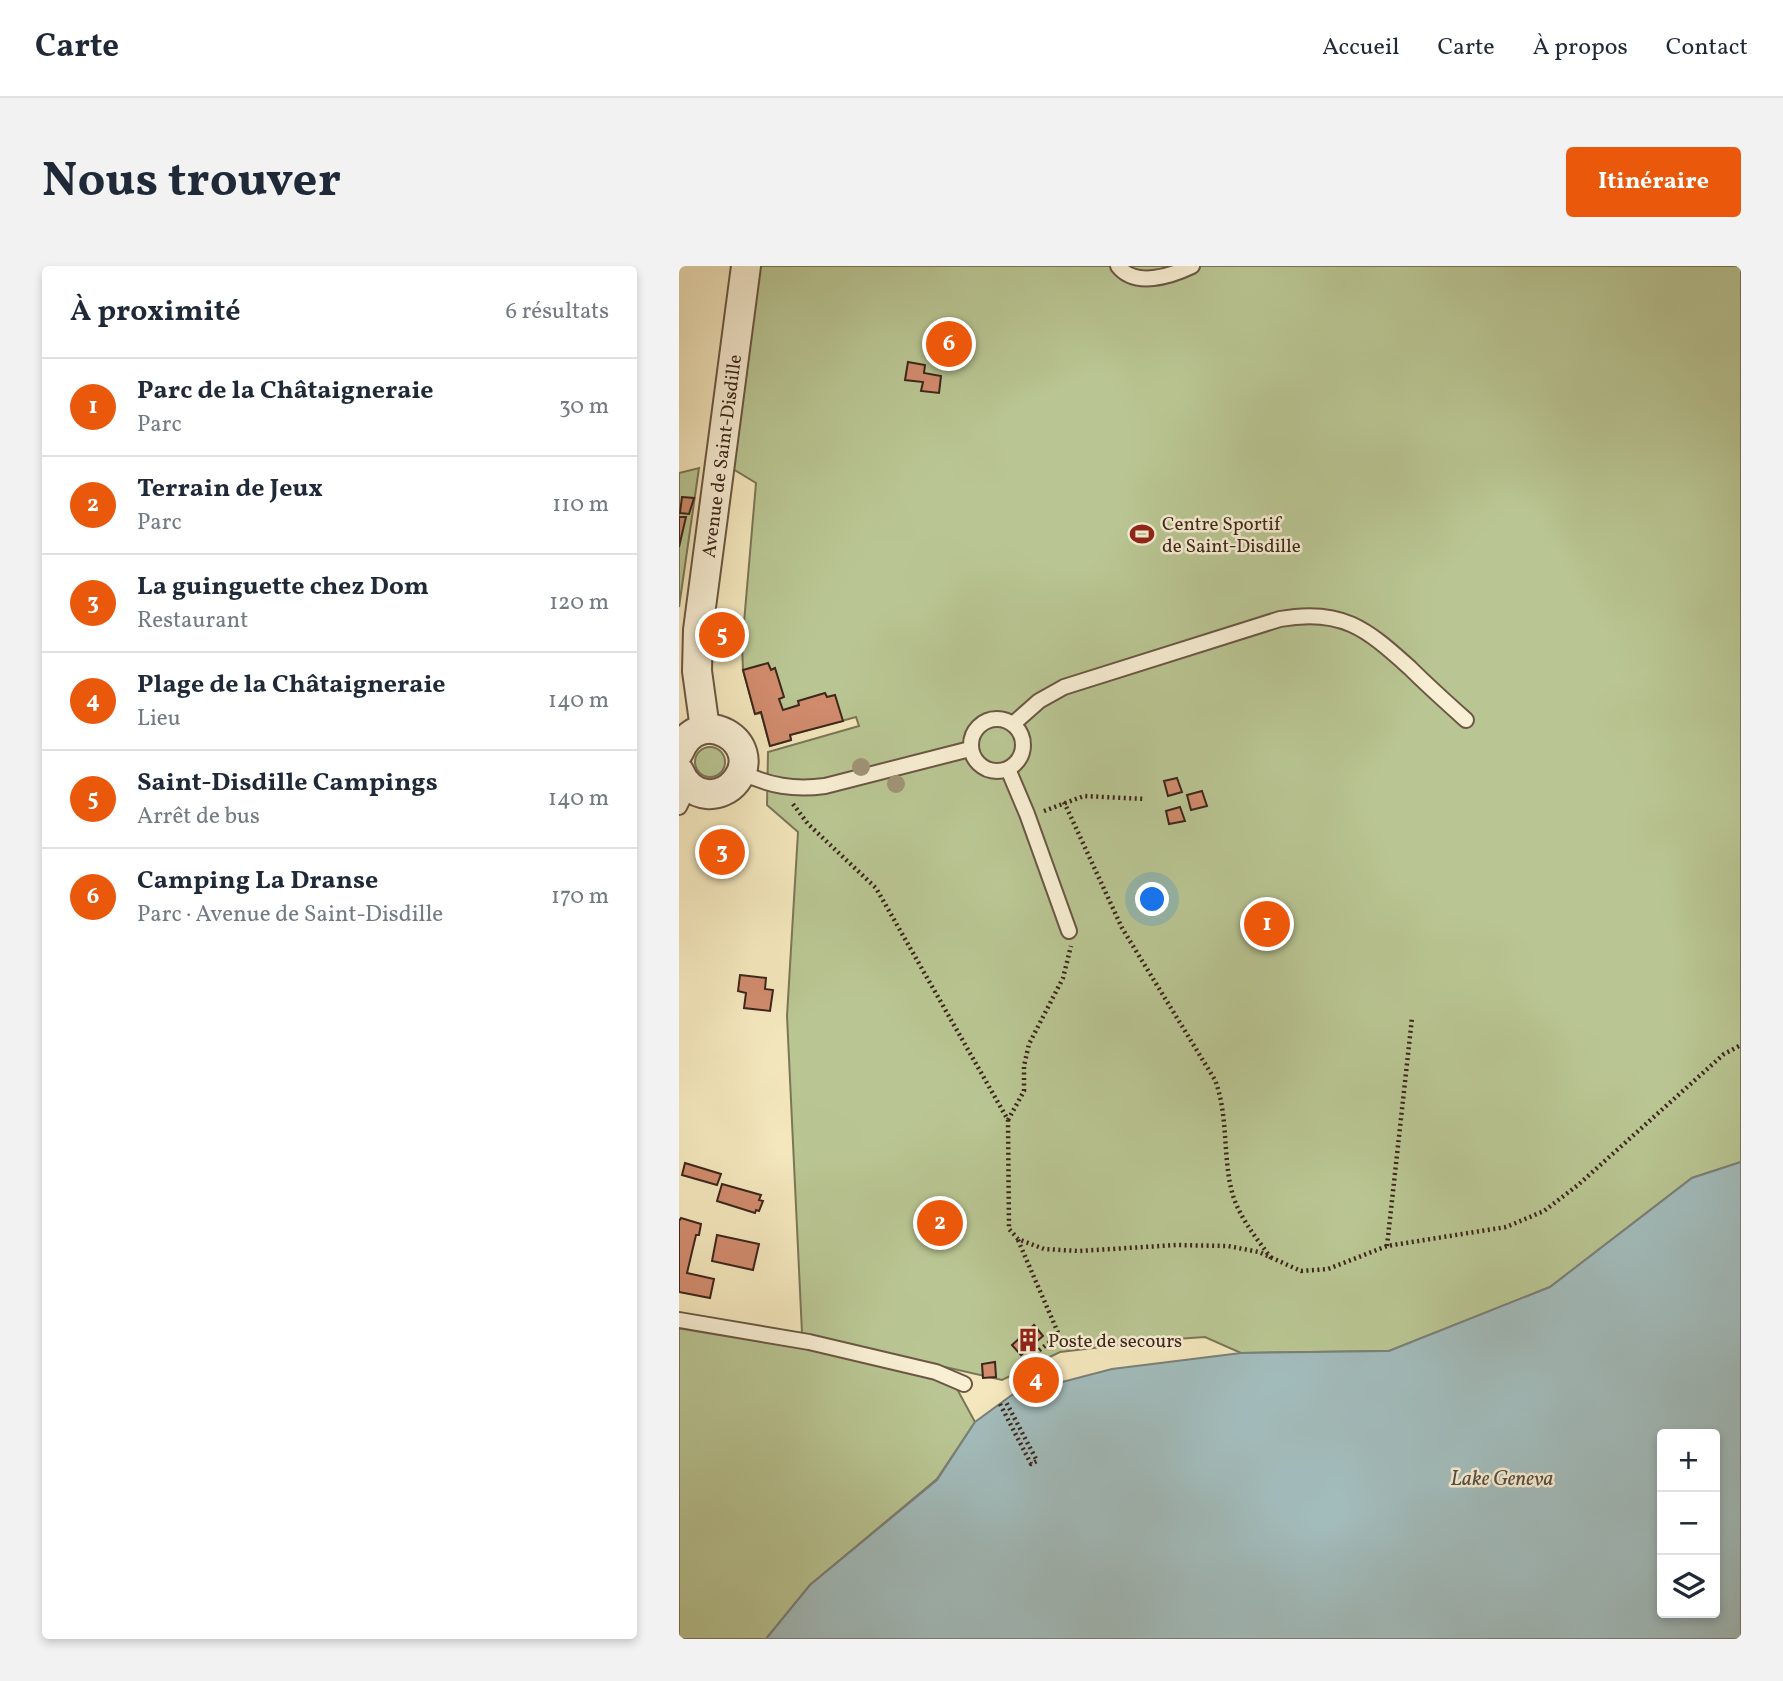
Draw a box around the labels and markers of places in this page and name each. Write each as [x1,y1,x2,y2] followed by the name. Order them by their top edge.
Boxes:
[926,318,972,370] pin: 6
[1162,512,1301,560] place label: Centre Sportif de Saint-Disdille
[1128,520,1156,548] sports icon: Centre Sportif de Saint-Disdille
[699,609,745,661] pin: 5
[699,826,745,878] pin: 3
[1244,898,1290,950] pin: 1
[917,1197,963,1249] pin: 2
[1014,1326,1042,1354] building icon: Poste de secours
[1048,1329,1182,1355] place label: Poste de secours
[1013,1354,1059,1406] pin: 4

